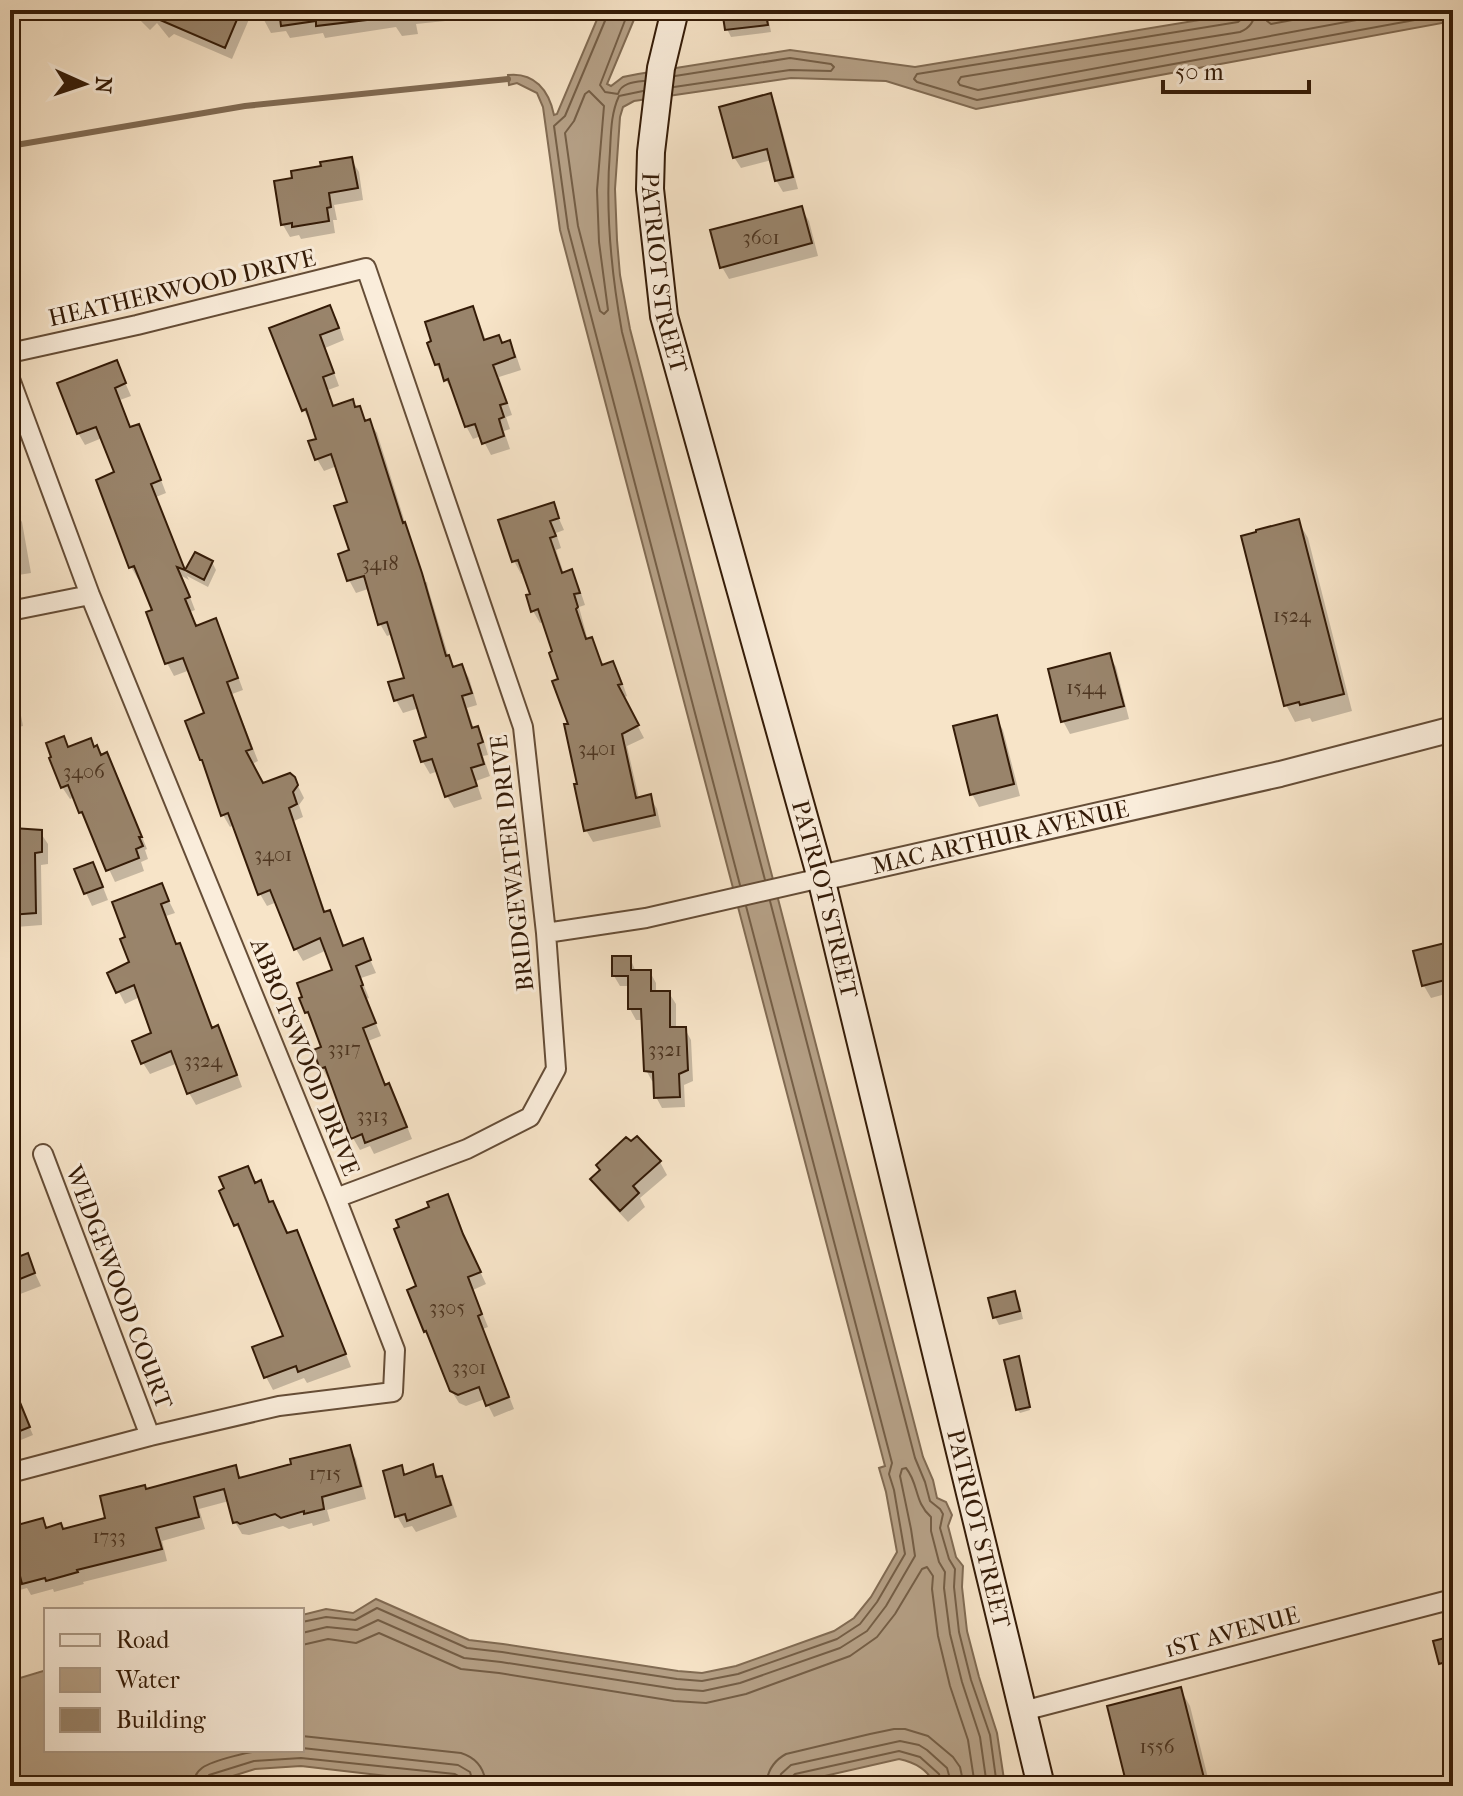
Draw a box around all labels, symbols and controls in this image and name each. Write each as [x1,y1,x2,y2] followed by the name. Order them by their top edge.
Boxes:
[44,44,124,124] north arrow
[1163,44,1309,94] scale bar
[1175,58,1224,86] text: 50 m
[90,76,116,94] text: N
[636,172,693,377] street label: PATRIOT STREET
[742,226,780,249] house number: 3601
[46,244,318,332] street label: HEATHERWOOD DRIVE
[361,552,399,575] house number: 3418
[1273,604,1312,627] house number: 1524
[1066,676,1107,699] house number: 1544
[485,733,539,993] street label: BRIDGEWATER DRIVE
[578,737,616,760] house number: 3401
[63,760,105,783] house number: 3406
[869,795,1132,880] street label: MAC ARTHUR AVENUE
[786,797,864,1002] street label: PATRIOT STREET
[254,843,292,866] house number: 3401
[244,933,365,1180] street label: ABBOTSWOOD DRIVE
[327,1037,361,1060] house number: 3317
[648,1038,682,1061] house number: 3321
[184,1049,223,1072] house number: 3324
[356,1104,388,1127] house number: 3313
[59,1160,179,1414] street label: WEDGEWOOD COURT
[429,1296,465,1319] house number: 3305
[452,1356,486,1379] house number: 3301
[941,1427,1016,1631] street label: PATRIOT STREET
[309,1462,341,1485] house number: 1715
[92,1525,126,1548] house number: 1733
[1162,1601,1302,1663] street label: 1ST AVENUE
[44,1608,304,1752] legend
[116,1626,170,1654] text: Road
[115,1666,180,1694] text: Water
[116,1706,207,1734] text: Building
[1139,1735,1175,1758] house number: 1556

